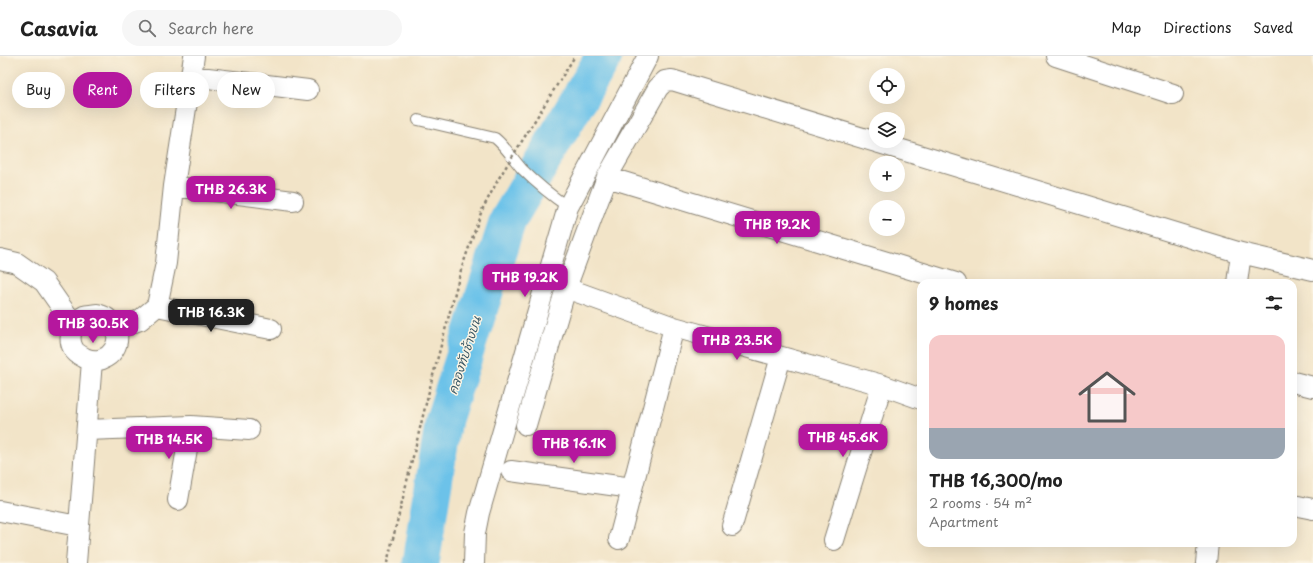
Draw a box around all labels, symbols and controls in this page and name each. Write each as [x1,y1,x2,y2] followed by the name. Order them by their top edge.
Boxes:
[122,10,402,46] search box
[20,14,98,42] text: Casavia
[168,16,254,39] text: Search here
[136,17,158,39] icon: search
[1111,17,1141,38] text: Map
[1163,17,1231,38] text: Directions
[1253,17,1293,38] text: Saved
[869,68,905,236] map controls
[869,68,905,104] button: locate
[12,72,65,108] chip: Buy
[73,72,132,108] chip: Rent
[140,72,209,108] chip: Filters
[217,72,275,108] chip: New
[869,112,905,148] button: layers
[869,156,905,192] button: +
[185,176,277,210] pin: THB 26.3K
[195,179,267,198] text: THB 26.3K
[869,200,905,236] button: −
[731,211,823,245] pin: THB 19.2K
[744,214,810,233] text: THB 19.2K
[479,264,571,298] pin: THB 19.2K
[492,267,558,286] text: THB 19.2K
[929,290,998,316] text: 9 homes
[1263,292,1285,314] icon: filters
[165,299,257,333] pin: THB 16.3K
[177,302,245,321] text: THB 16.3K
[47,310,139,344] pin: THB 30.5K
[57,313,129,332] text: THB 30.5K
[443,313,485,396] water label: คลองทับช้างบน
[691,327,783,361] pin: THB 23.5K
[701,330,773,349] text: THB 23.5K
[1071,361,1143,433] icon: home
[797,424,889,458] pin: THB 45.6K
[123,426,215,460] pin: THB 14.5K
[807,427,879,446] text: THB 45.6K
[135,429,203,448] text: THB 14.5K
[528,430,620,464] pin: THB 16.1K
[542,433,606,452] text: THB 16.1K
[929,467,1063,493] text: THB 16,300/mo
[929,493,1032,512] text: 2 rooms · 54 m²
[929,512,998,531] text: Apartment

